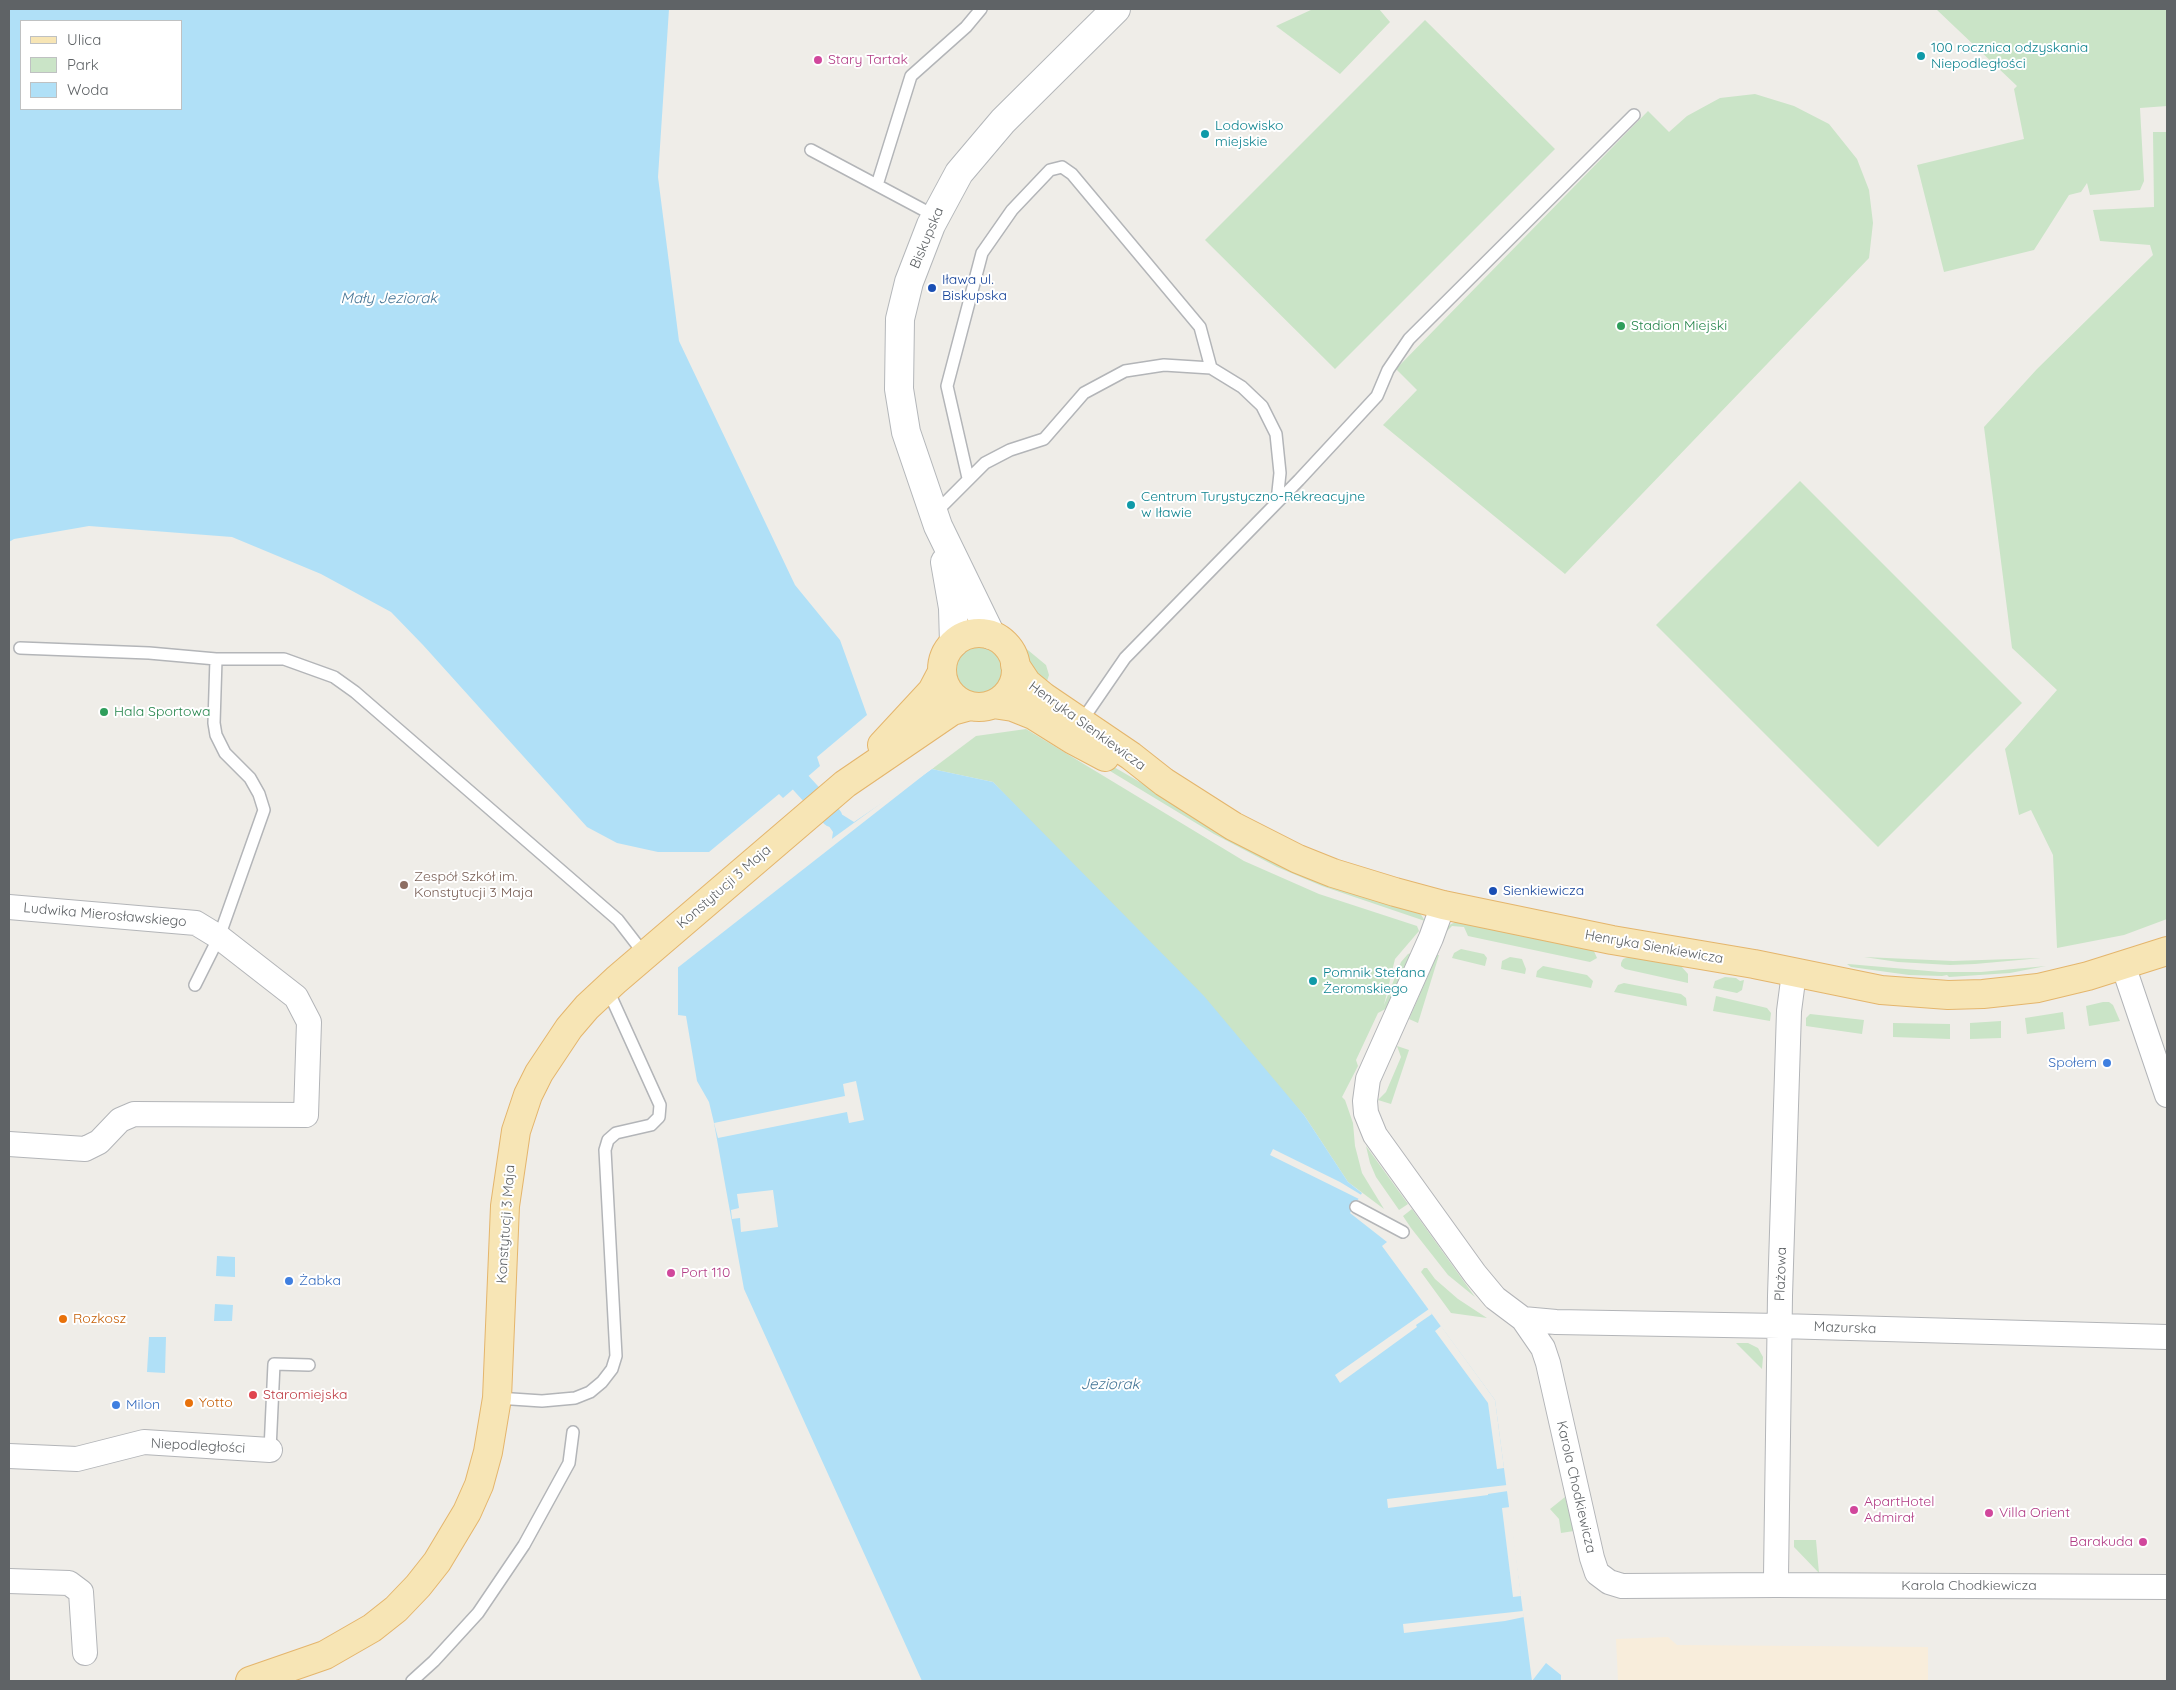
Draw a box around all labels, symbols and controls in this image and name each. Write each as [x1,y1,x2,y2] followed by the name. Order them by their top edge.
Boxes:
[20,20,182,110] legend
[67,30,101,49] text: Ulica
[1931,40,2088,72] place label: 100 rocznica odzyskania Niepodległości
[1915,50,1927,62] marker: 100 rocznica odzyskania Niepodległości
[828,52,908,68] place label: Stary Tartak
[812,54,824,66] marker: Stary Tartak
[67,55,99,74] text: Park
[67,80,109,99] text: Woda
[1215,118,1284,150] place label: Lodowisko miejskie
[1199,128,1211,140] marker: Lodowisko miejskie
[907,205,947,271] street label: Biskupska
[942,272,1007,304] place label: Iława ul. Biskupska
[926,282,938,294] marker: Iława ul. Biskupska
[341,289,437,307] water label: Mały Jeziorak
[1631,318,1727,334] place label: Stadion Miejski
[1615,320,1627,332] marker: Stadion Miejski
[1141,489,1365,522] place label: Centrum Turystyczno-Rekreacyjne w Iławie
[1125,499,1137,511] marker: Centrum Turystyczno-Rekreacyjne w Iławie
[1025,678,1149,774] street label: Henryka Sienkiewicza
[114,704,210,720] place label: Hala Sportowa
[98,706,110,718] marker: Hala Sportowa
[674,842,774,932] street label: Konstytucji 3 Maja
[414,869,533,902] place label: Zespół Szkół im. Konstytucji 3 Maja
[398,879,410,891] marker: Zespół Szkół im. Konstytucji 3 Maja
[1503,883,1584,899] place label: Sienkiewicza
[1487,885,1499,897] marker: Sienkiewicza
[23,900,187,930] street label: Ludwika Mierosławskiego
[1583,927,1725,967] street label: Henryka Sienkiewicza
[1323,965,1425,998] place label: Pomnik Stefana Żeromskiego
[1307,975,1319,987] marker: Pomnik Stefana Żeromskiego
[2048,1055,2097,1071] place label: Społem
[2101,1057,2113,1069] marker: Społem
[493,1164,519,1284] street label: Konstytucji 3 Maja
[1772,1247,1790,1301] street label: Plażowa
[681,1265,730,1281] place label: Port 110
[665,1267,677,1279] marker: Port 110
[299,1273,341,1289] place label: Żabka
[283,1275,295,1287] marker: Żabka
[73,1311,126,1327] place label: Rozkosz
[57,1313,69,1325] marker: Rozkosz
[1813,1319,1877,1337] street label: Mazurska
[1080,1375,1140,1393] water label: Jeziorak
[263,1387,348,1403] place label: Staromiejska
[247,1389,259,1401] marker: Staromiejska
[199,1395,233,1411] place label: Yotto
[126,1397,160,1413] place label: Milon
[183,1397,195,1409] marker: Yotto
[110,1399,122,1411] marker: Milon
[1553,1419,1599,1555] street label: Karola Chodkiewicza
[150,1435,246,1457] street label: Niepodległości
[1864,1494,1935,1526] place label: ApartHotel Admirał
[1848,1504,1860,1516] marker: ApartHotel Admirał
[1999,1505,2070,1521] place label: Villa Orient
[1983,1507,1995,1519] marker: Villa Orient
[2069,1534,2133,1550] place label: Barakuda
[2137,1536,2149,1548] marker: Barakuda
[1901,1578,2037,1594] street label: Karola Chodkiewicza

